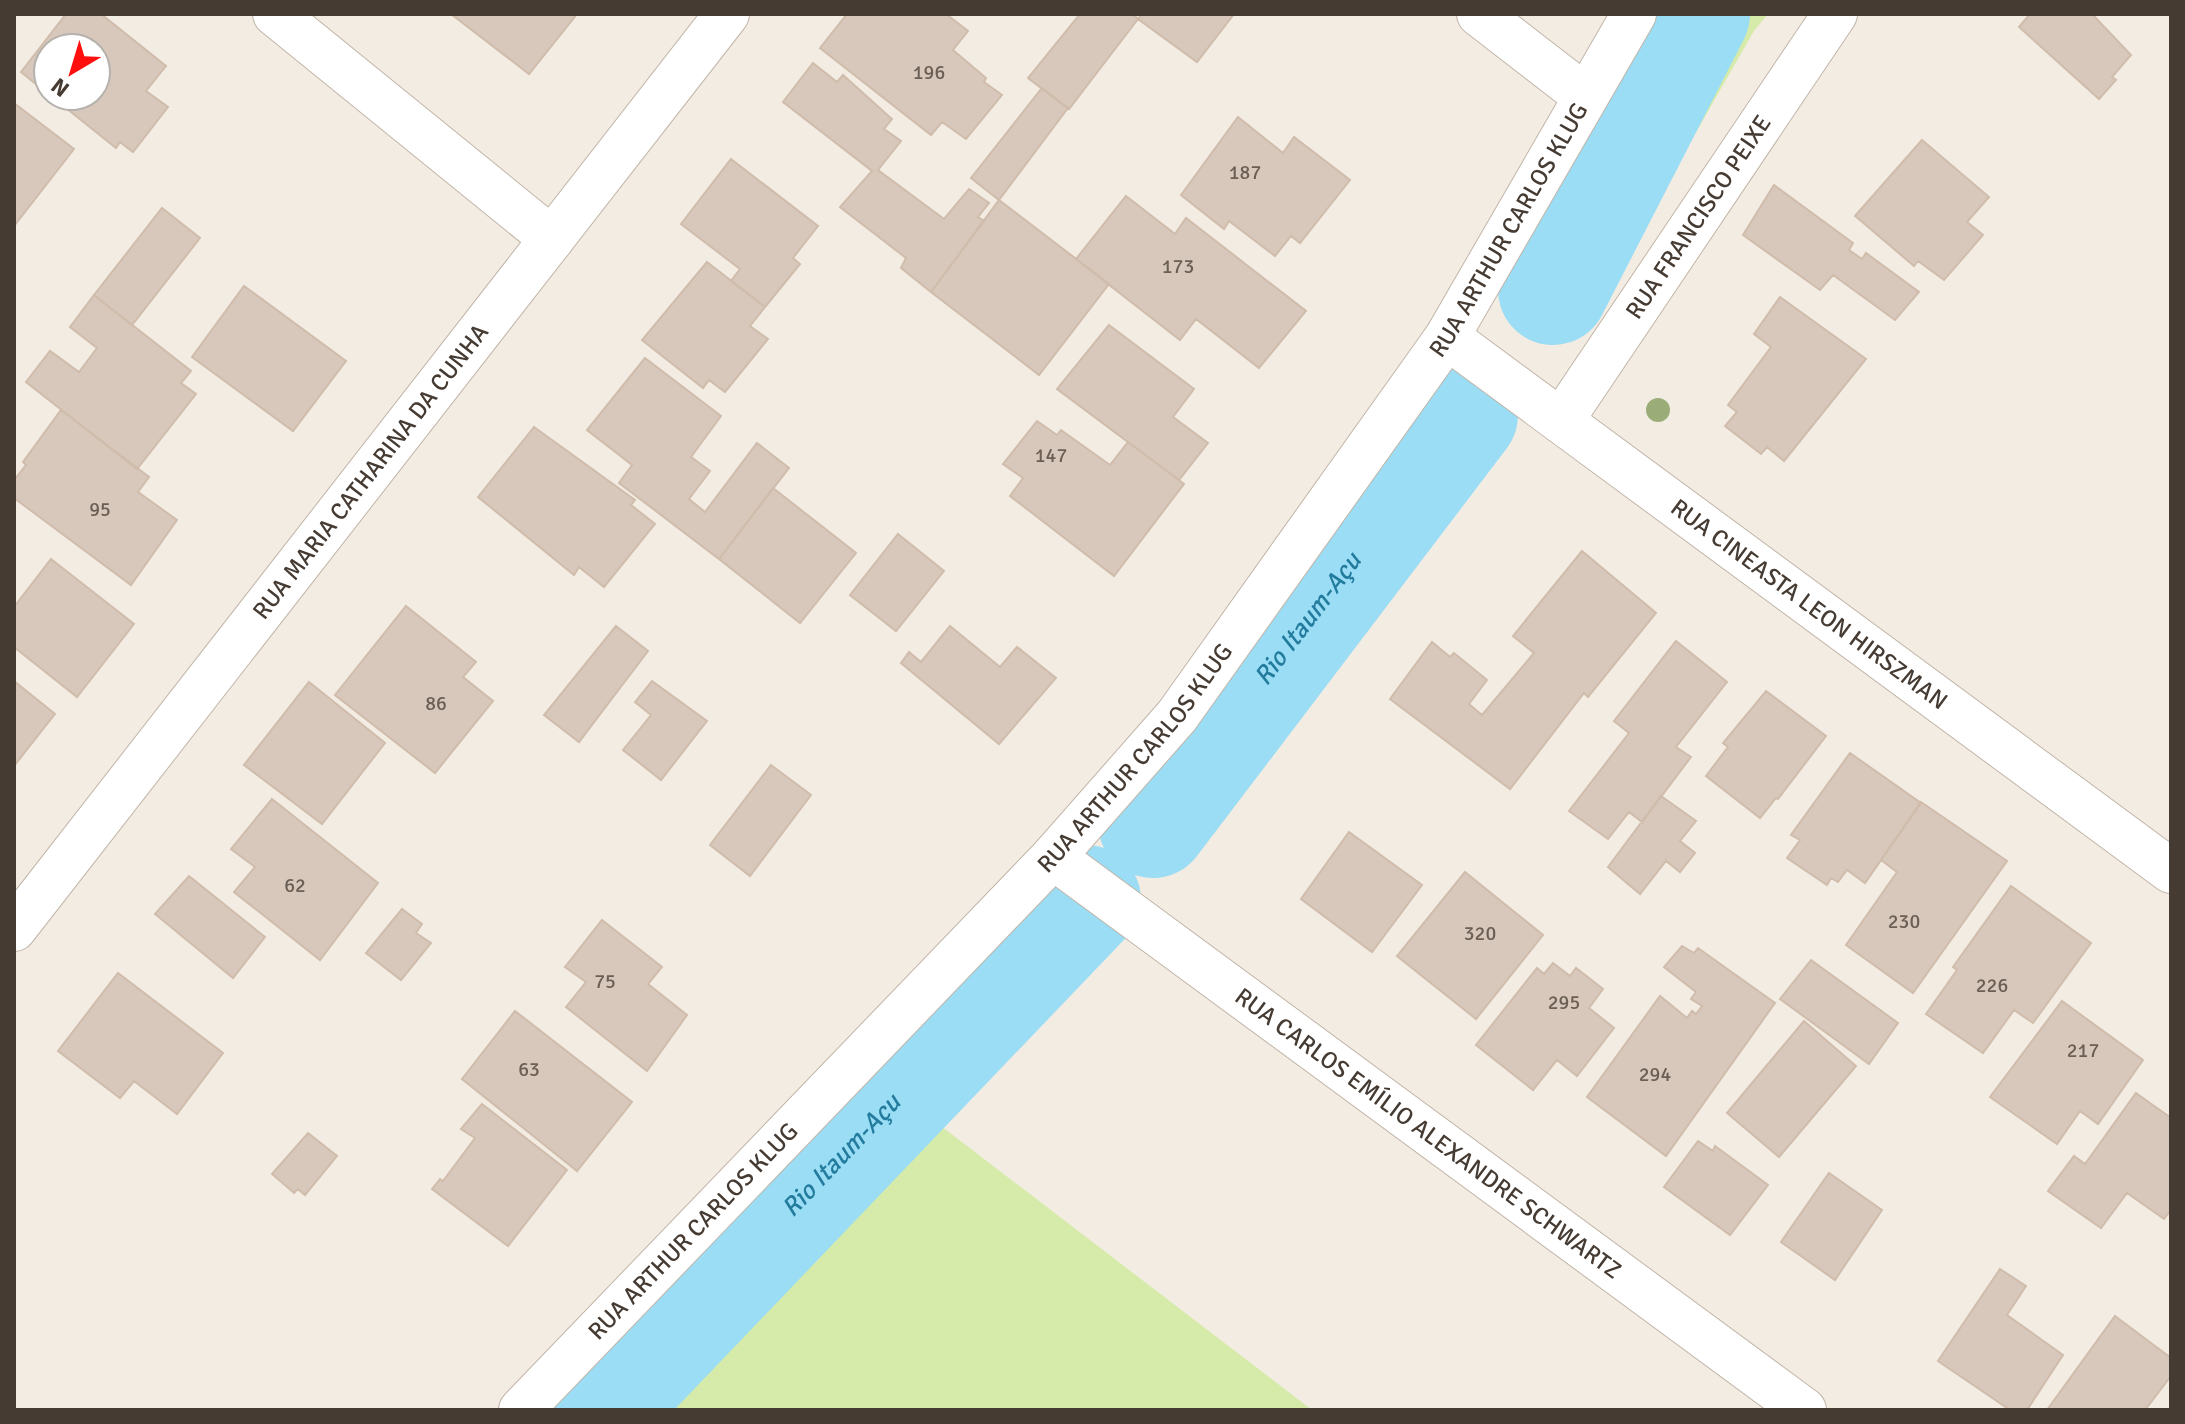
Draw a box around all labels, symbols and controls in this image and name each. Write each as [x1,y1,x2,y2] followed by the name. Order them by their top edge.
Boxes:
[32,32,112,112] north arrow
[913,60,945,85] house number: 196
[46,72,74,103] text: N
[1422,97,1594,363] street label: RUA ARTHUR CARLOS KLUG
[1619,109,1778,325] street label: RUA FRANCISCO PEIXE
[1229,160,1261,185] house number: 187
[1162,254,1194,279] house number: 173
[246,318,495,625] street label: RUA MARIA CATHARINA DA CUNHA
[1035,443,1067,468] house number: 147
[1665,492,1953,716] street label: RUA CINEASTA LEON HIRSZMAN
[89,497,111,522] house number: 95
[1247,545,1370,692] water label: Rio Itaum-Açu
[1031,638,1239,879] street label: RUA ARTHUR CARLOS KLUG
[425,691,447,716] house number: 86
[284,873,306,898] house number: 62
[1888,909,1920,934] house number: 230
[1464,921,1496,946] house number: 320
[594,969,616,994] house number: 75
[1976,973,2008,998] house number: 226
[1229,981,1627,1285] street label: RUA CARLOS EMÍLIO ALEXANDRE SCHWARTZ
[1548,990,1580,1015] house number: 295
[2067,1038,2099,1063] house number: 217
[518,1057,540,1082] house number: 63
[1639,1062,1671,1087] house number: 294
[775,1086,909,1224] water label: Rio Itaum-Açu
[582,1117,804,1346] street label: RUA ARTHUR CARLOS KLUG

